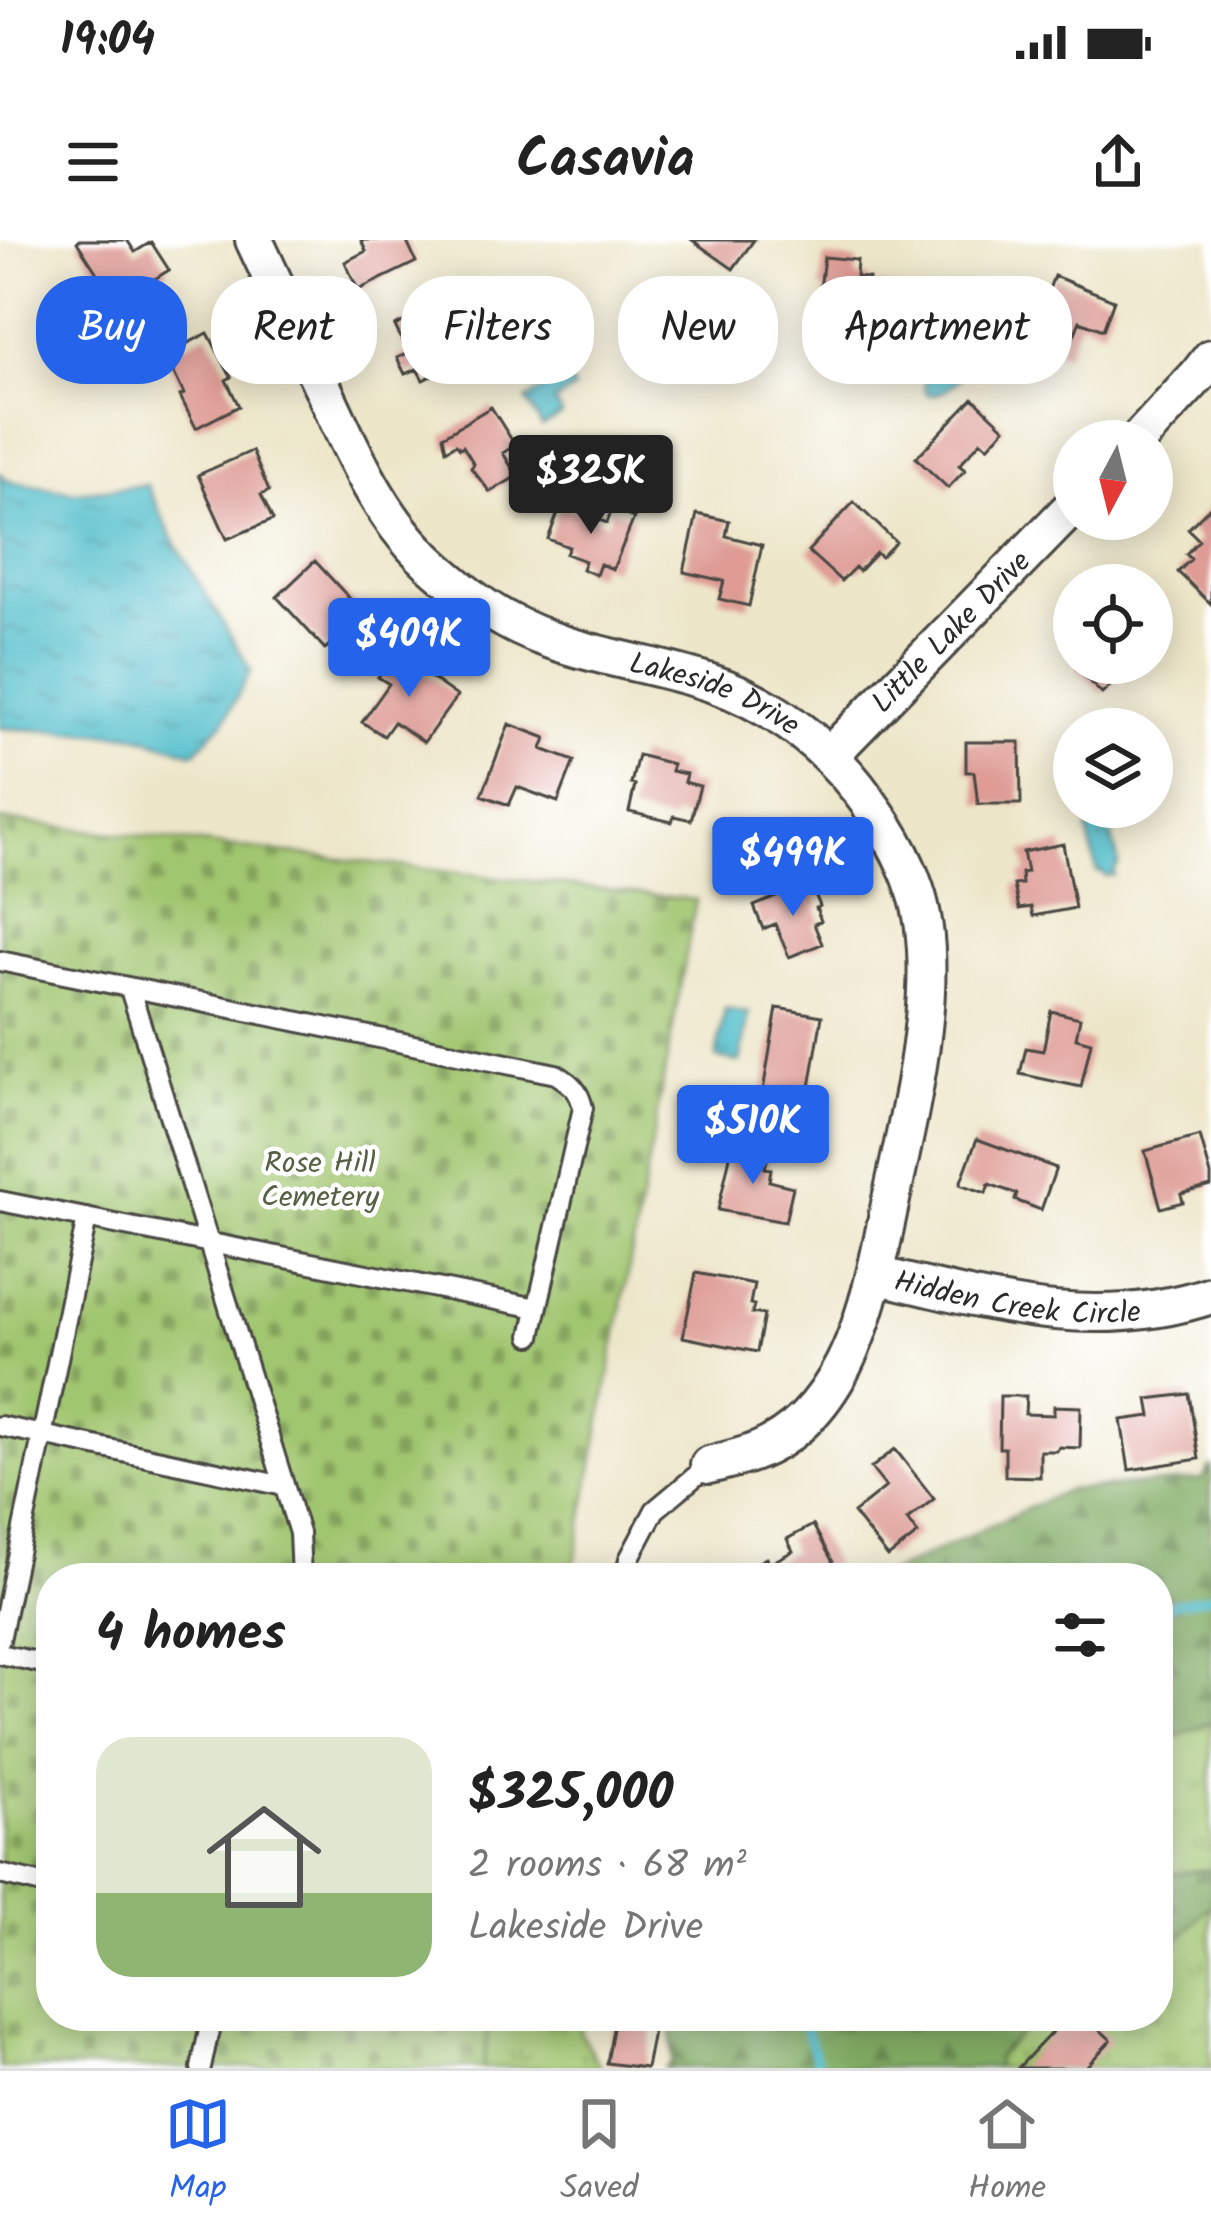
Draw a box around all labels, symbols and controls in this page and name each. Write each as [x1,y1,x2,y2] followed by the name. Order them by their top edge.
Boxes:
[60,6,155,78] text: 19:04
[517,119,694,205] text: Casavia
[60,129,126,195] icon: menu
[1085,129,1151,195] icon: share
[36,276,187,384] chip: Buy
[211,276,377,384] chip: Rent
[401,276,594,384] chip: Filters
[618,276,778,384] chip: New
[802,276,1072,384] chip: Apartment
[1053,420,1173,540] north arrow
[1053,420,1173,828] map controls
[507,435,675,537] pin: $325K
[536,443,646,505] text: $325K
[861,540,1043,726] street label: Little Lake Drive
[1053,564,1173,684] button: locate
[325,598,493,700] pin: $409K
[355,606,463,668] text: $409K
[624,640,810,749] street label: Lakeside Drive
[1053,708,1173,828] button: layers
[709,817,877,919] pin: $499K
[739,825,847,887] text: $499K
[669,1085,837,1187] pin: $510K
[704,1093,802,1155] text: $510K
[261,1140,380,1222] park label: Rose Hill Cemetery
[889,1258,1143,1339] street label: Hidden Creek Circle
[96,1595,286,1676] text: 4 homes
[1047,1602,1113,1668] icon: filters
[468,1755,673,1836] text: $325,000
[192,1785,336,1929] icon: home
[468,1836,747,1898] text: 2 rooms · 68 m²
[468,1898,703,1960] text: Lakeside Drive
[165,2091,231,2216] tab: Map
[560,2091,639,2216] tab: Saved
[968,2091,1046,2216] tab: Home

